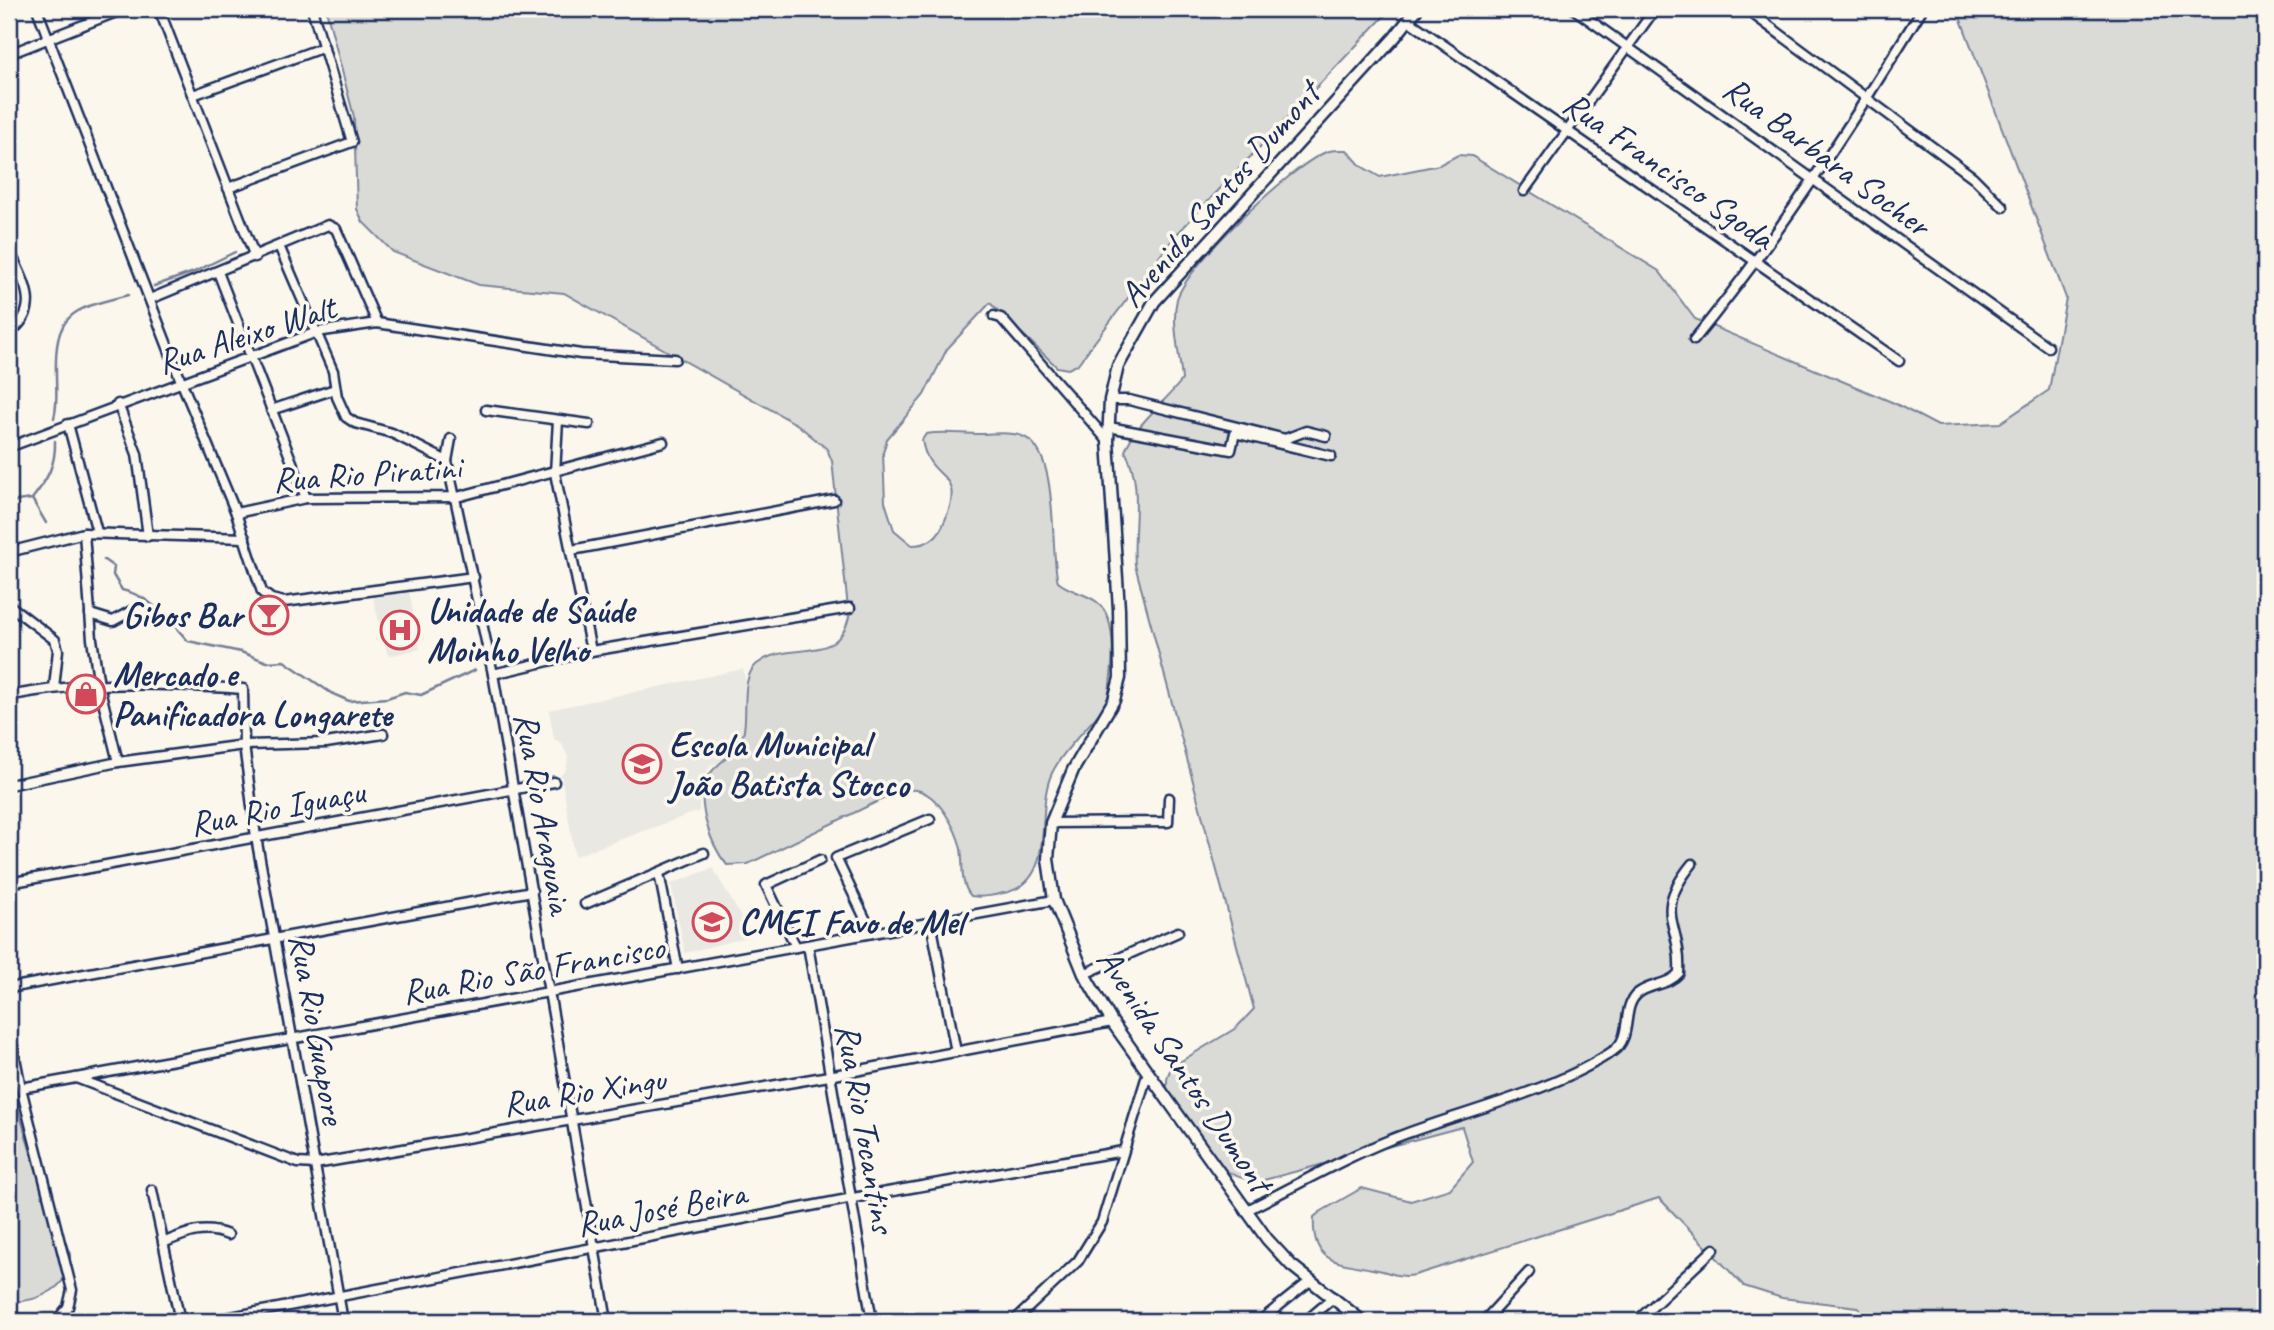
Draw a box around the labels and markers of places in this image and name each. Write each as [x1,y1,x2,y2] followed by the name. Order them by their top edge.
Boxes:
[427,588,637,673] place label: Unidade de Saúde Moinho Velho
[123,593,245,638] place label: Gibos Bar
[248,594,290,636] bar icon: Gibos Bar
[379,609,421,651] hospital icon: Unidade de Saúde Moinho Velho
[113,652,394,737] place label: Mercado e Panificadora Longarete
[65,673,107,715] shop icon: Mercado e Panificadora Longarete
[667,722,911,807] place label: Escola Municipal João Batista Stocco
[621,743,663,785] school or university icon: Escola Municipal João Batista Stocco
[739,900,970,945] place label: CMEI Favo de Mel
[691,901,733,943] school or university icon: CMEI Favo de Mel

